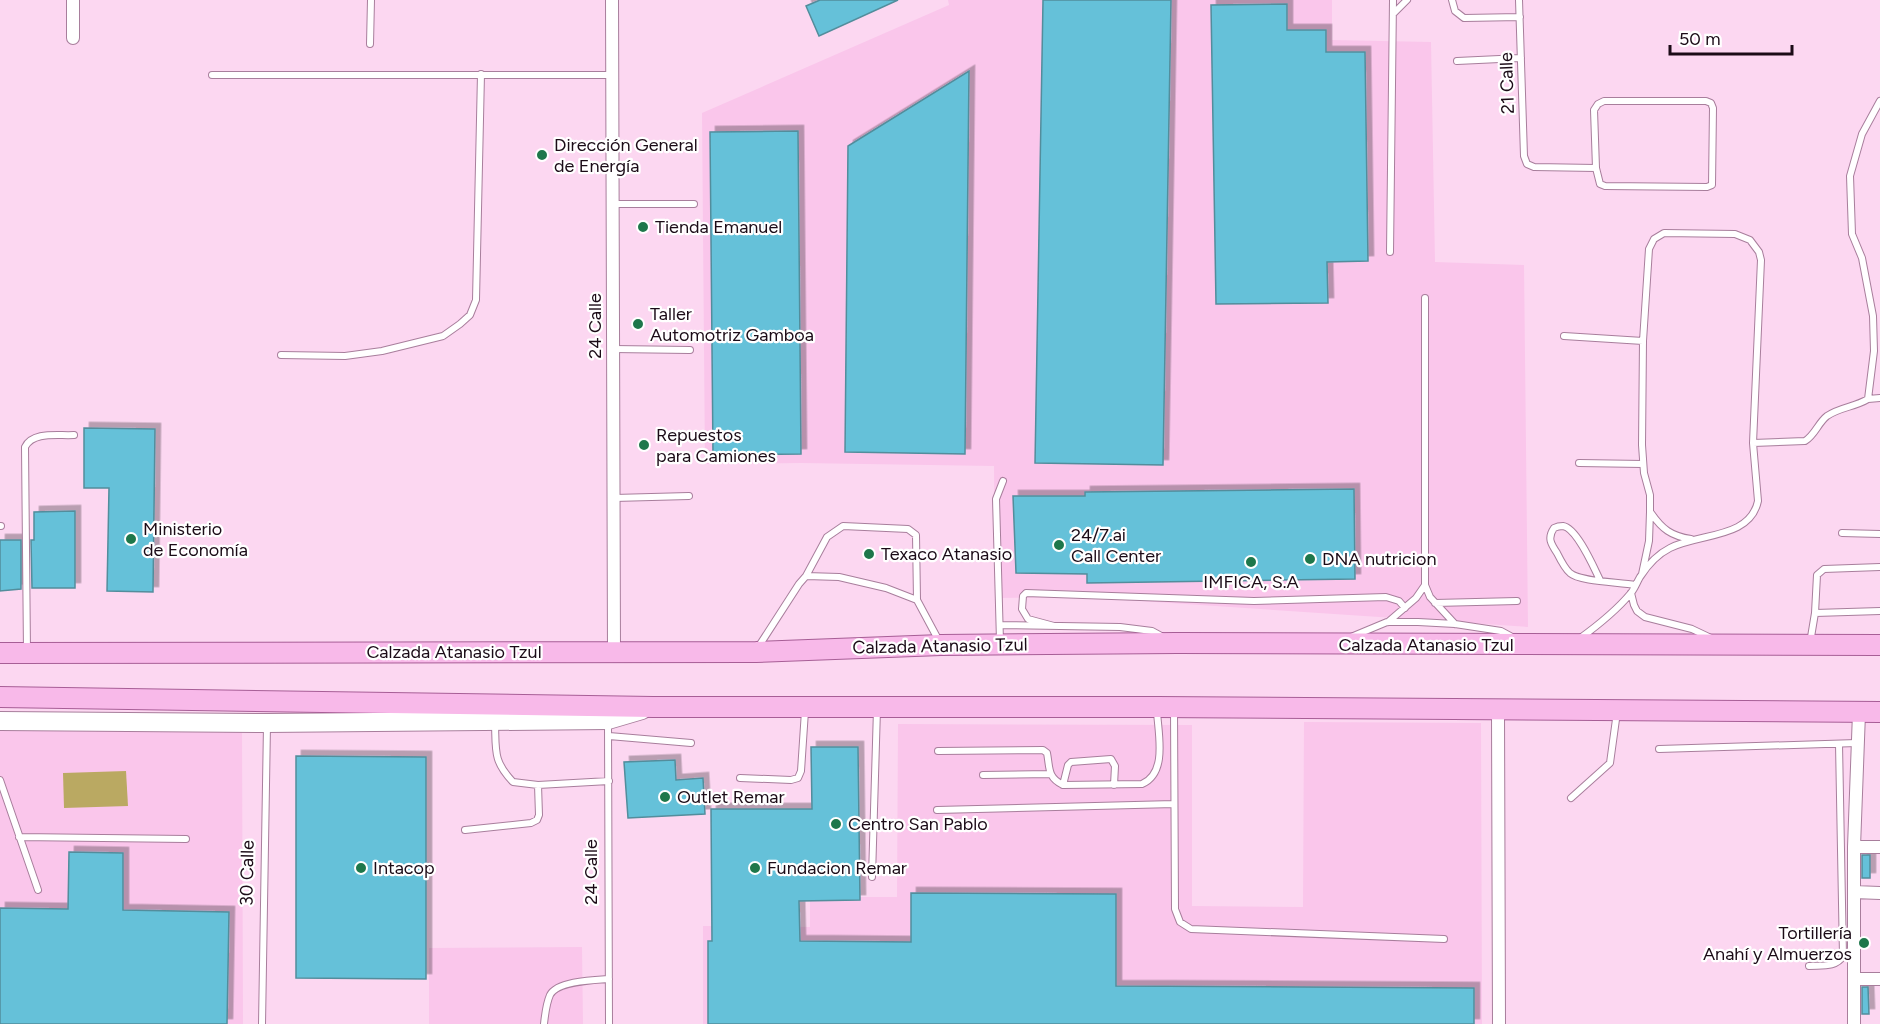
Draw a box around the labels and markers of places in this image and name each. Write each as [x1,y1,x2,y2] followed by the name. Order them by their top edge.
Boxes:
[554,134,698,177] place label: Dirección General de Energía
[535,148,549,162] marker: Dirección General de Energía
[655,216,782,238] place label: Tienda Emanuel
[636,220,650,234] marker: Tienda Emanuel
[650,303,814,346] place label: Taller Automotriz Gamboa
[631,317,645,331] marker: Taller Automotriz Gamboa
[656,424,776,467] place label: Repuestos para Camiones
[637,438,651,452] marker: Repuestos para Camiones
[143,518,248,561] place label: Ministerio de Economía
[1071,524,1161,567] place label: 24/7.ai Call Center
[124,532,138,546] marker: Ministerio de Economía
[1052,538,1066,552] marker: 24/7.ai Call Center
[881,543,1012,565] place label: Texaco Atanasio
[862,547,876,561] marker: Texaco Atanasio
[1322,548,1437,570] place label: DNA nutricion
[1303,552,1317,566] marker: DNA nutricion
[1244,555,1258,569] marker: IMFICA, S.A
[1203,571,1299,593] place label: IMFICA, S.A
[677,786,785,808] place label: Outlet Remar
[658,790,672,804] marker: Outlet Remar
[848,813,988,835] place label: Centro San Pablo
[829,817,843,831] marker: Centro San Pablo
[373,857,435,879] place label: Intacop
[767,857,907,879] place label: Fundacion Remar
[354,861,368,875] marker: Intacop
[748,861,762,875] marker: Fundacion Remar
[1703,922,1852,965] place label: Tortillería Anahí y Almuerzos
[1857,936,1871,950] marker: Tortillería Anahí y Almuerzos

